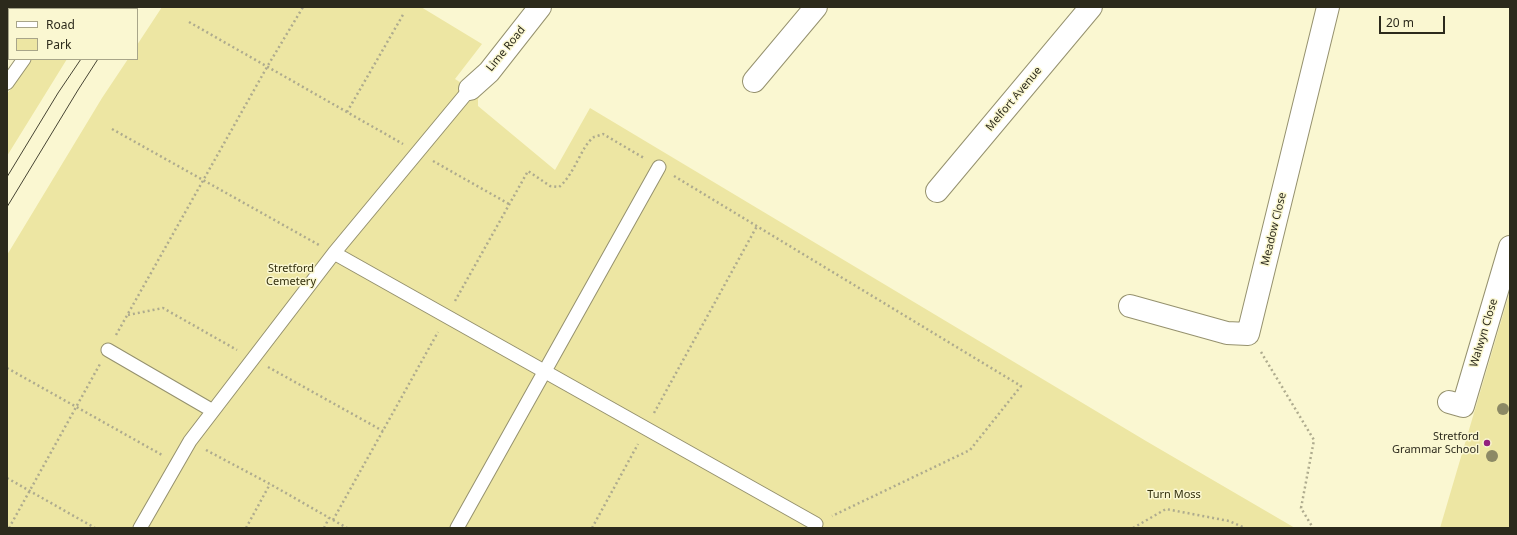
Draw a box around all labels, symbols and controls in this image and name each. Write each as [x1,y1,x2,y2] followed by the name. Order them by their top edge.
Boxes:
[8,8,138,60] legend
[1381,8,1447,34] scale bar
[1386,14,1414,31] text: 20 m
[46,16,75,33] text: Road
[484,24,528,74] street label: Lime Road
[46,36,71,53] text: Park
[983,64,1045,134] street label: Melfort Avenue
[1259,191,1289,267] street label: Meadow Close
[266,262,316,288] park label: Stretford Cemetery
[1467,297,1501,369] street label: Walwyn Close
[1392,430,1479,456] place label: Stretford Grammar School
[1482,438,1492,448] marker: Stretford Grammar School
[1147,488,1201,502] park label: Turn Moss

